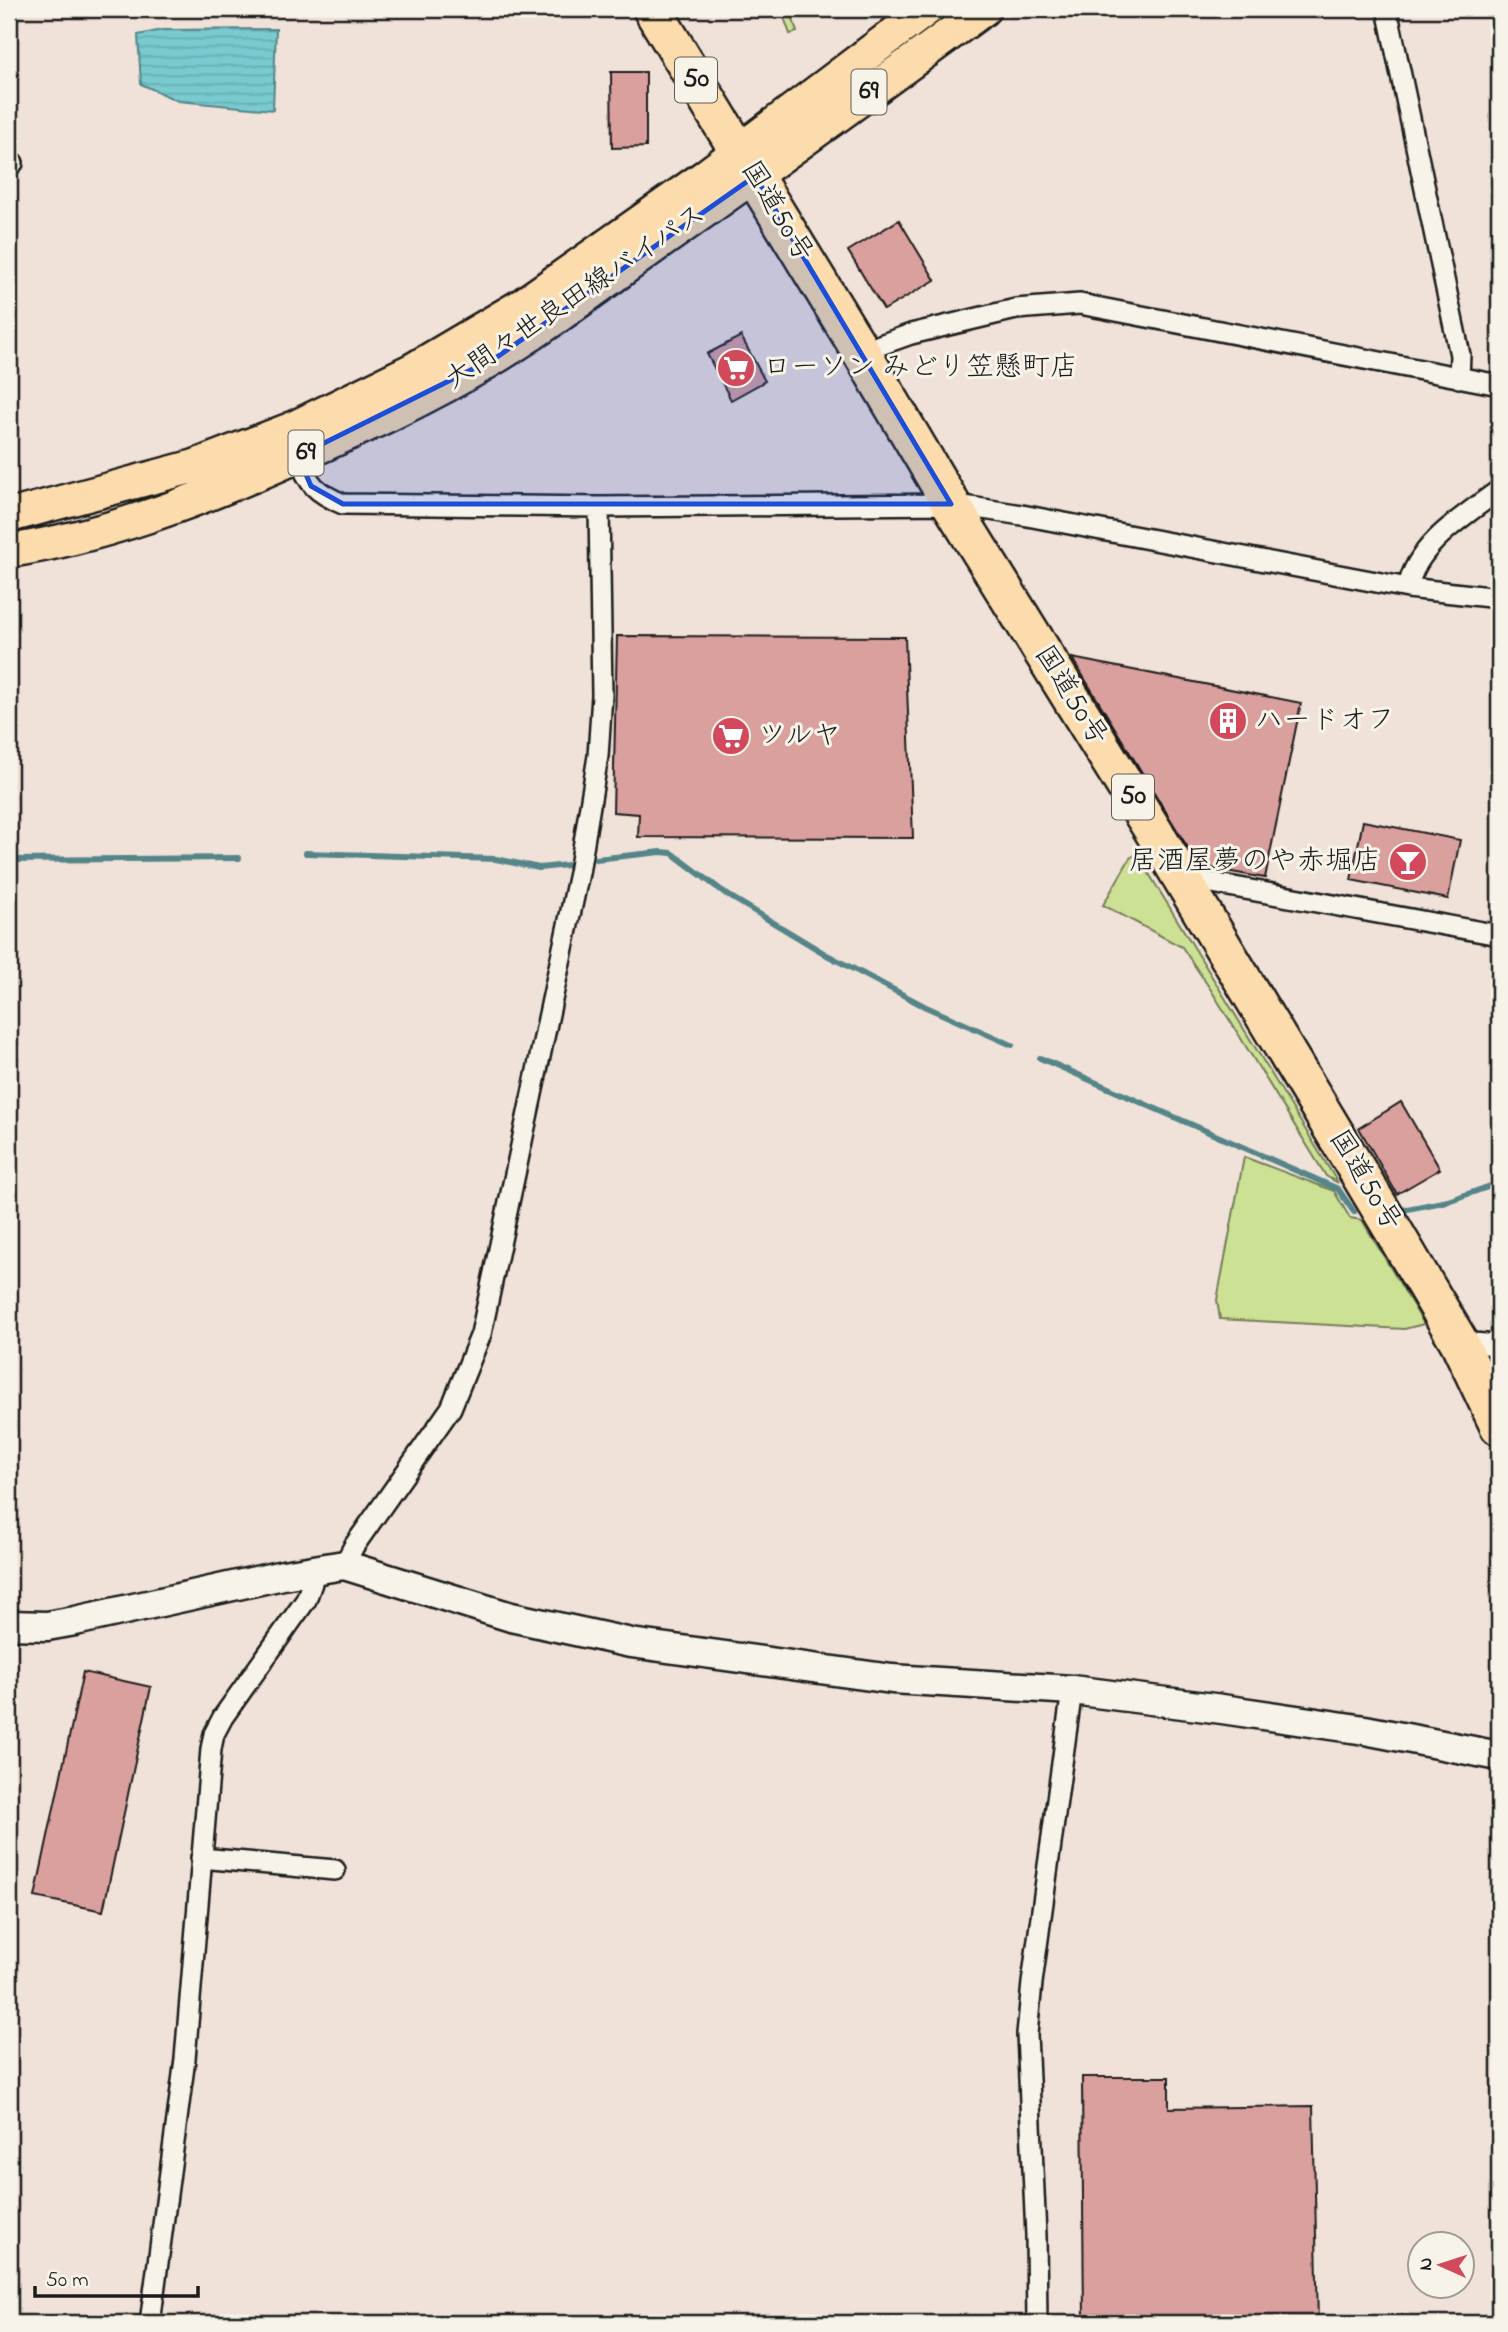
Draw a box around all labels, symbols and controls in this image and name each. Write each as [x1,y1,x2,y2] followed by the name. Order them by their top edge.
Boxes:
[675,58,717,102] road number: 50
[852,69,886,114] road number: 69
[730,153,822,271] street label: 国道50号
[437,195,715,401] street label: 大間々世良田線バイパス
[715,347,757,389] supermarket icon: ローソン みどり笠懸町店
[763,348,1078,389] place label: ローソン みどり笠懸町店
[288,430,324,475] road number: 69
[1023,638,1117,754] street label: 国道50号
[1207,700,1249,742] building icon: ハードオフ
[1255,701,1395,742] place label: ハードオフ
[710,715,752,757] supermarket icon: ツルヤ
[758,716,841,757] place label: ツルヤ
[1112,775,1154,820] road number: 50
[1387,841,1429,883] bar icon: 居酒屋夢のや赤堀店
[1129,842,1381,883] place label: 居酒屋夢のや赤堀店
[1318,1122,1410,1240] street label: 国道50号
[1406,2230,1476,2300] north arrow
[35,2255,198,2299] scale bar
[1413,2257,1440,2271] text: N
[46,2266,89,2296] text: 50 m

